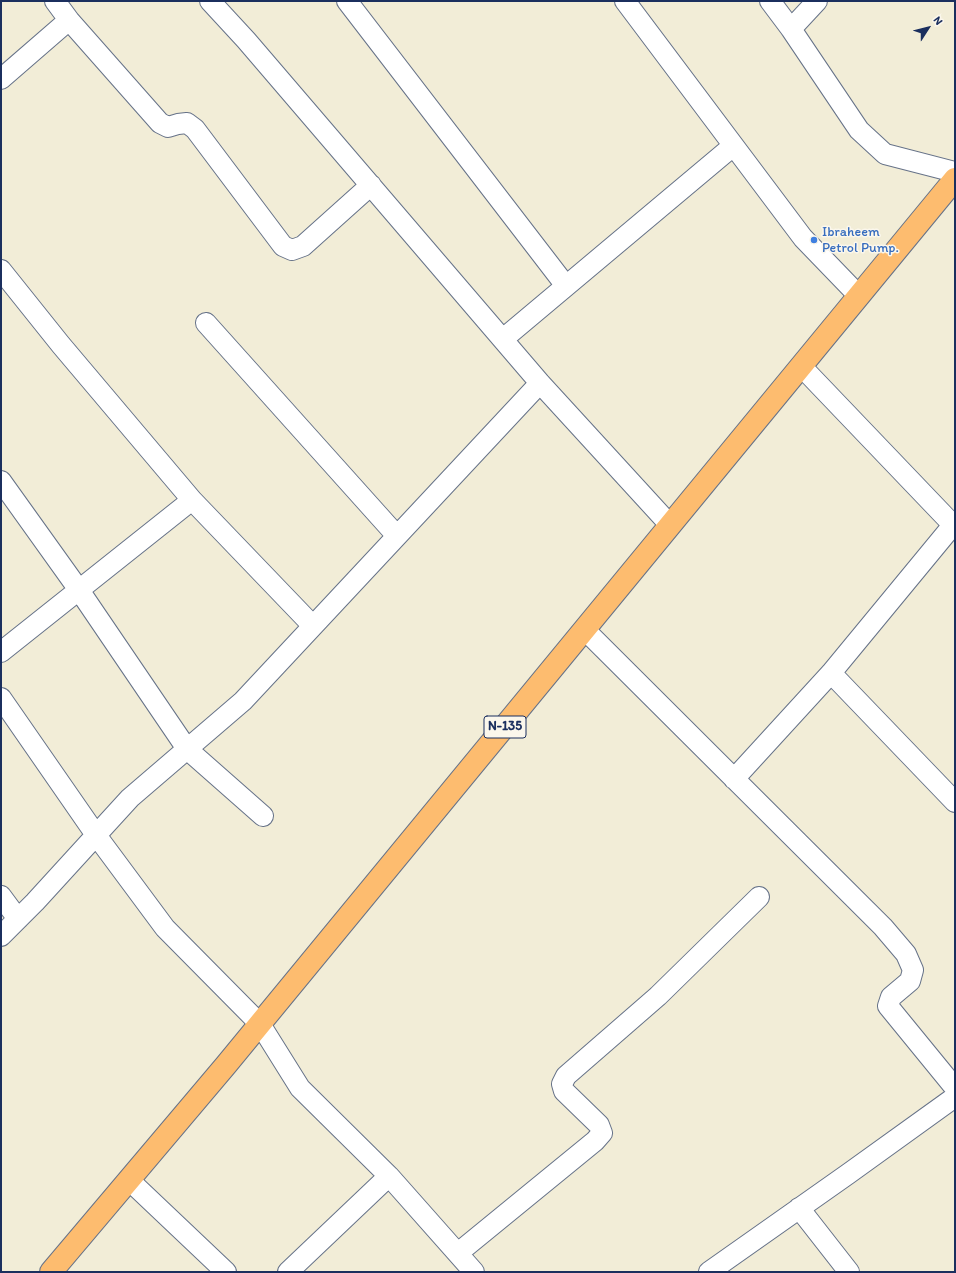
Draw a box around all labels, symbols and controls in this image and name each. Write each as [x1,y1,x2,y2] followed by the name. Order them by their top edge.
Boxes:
[908,8,948,48] north arrow
[931,14,946,27] text: N
[822,224,899,256] place label: Ibraheem Petrol Pump.
[809,235,819,245] marker: Ibraheem Petrol Pump.
[484,716,526,738] road number: N-135

